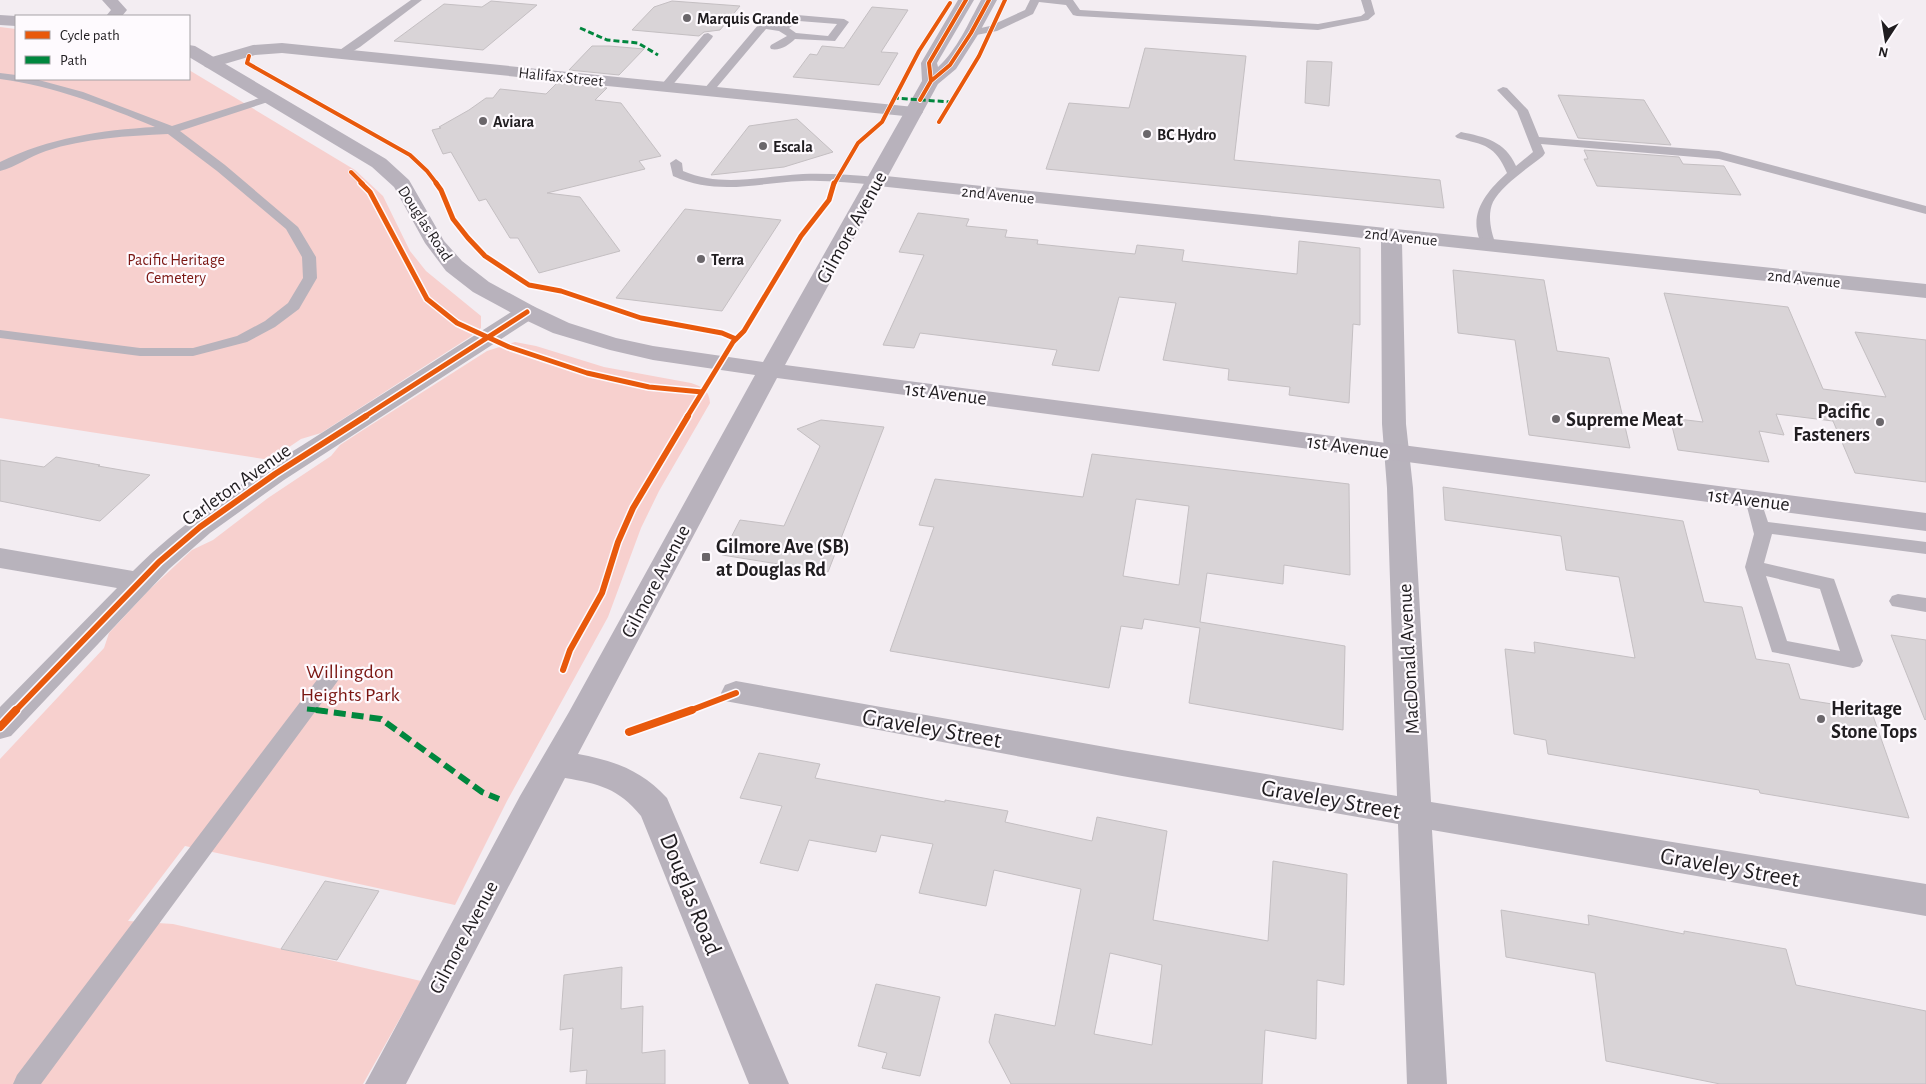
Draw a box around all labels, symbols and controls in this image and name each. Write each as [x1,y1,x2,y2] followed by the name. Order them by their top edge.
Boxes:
[697,11,799,27] place label: Marquis Grande
[681,12,693,24] marker: Marquis Grande
[15,15,190,80] legend
[1861,15,1911,65] north arrow
[60,28,120,43] text: Cycle path
[1877,44,1890,60] text: N
[60,53,87,68] text: Path
[518,65,604,89] street label: Halifax Street
[493,114,535,130] place label: Aviara
[477,115,489,127] marker: Aviara
[1157,127,1217,144] place label: BC Hydro
[1141,128,1153,140] marker: BC Hydro
[773,139,813,155] place label: Escala
[757,140,769,152] marker: Escala
[813,168,891,287] street label: Gilmore Avenue
[395,183,455,264] street label: Douglas Road
[961,183,1035,207] street label: 2nd Avenue
[1364,225,1438,249] street label: 2nd Avenue
[127,252,225,287] park label: Pacific Heritage Cemetery
[711,252,745,268] place label: Terra
[695,253,707,265] marker: Terra
[1767,267,1841,291] street label: 2nd Avenue
[904,379,988,409] street label: 1st Avenue
[1793,402,1870,445] place label: Pacific Fasteners
[1566,410,1683,430] place label: Supreme Meat
[1550,413,1562,425] marker: Supreme Meat
[1874,416,1886,428] marker: Pacific Fasteners
[1306,431,1390,463] street label: 1st Avenue
[179,440,295,530] street label: Carleton Avenue
[1707,485,1791,515] street label: 1st Avenue
[618,522,694,641] street label: Gilmore Avenue
[716,537,850,580] place label: Gilmore Ave (SB) at Douglas Rd
[700,551,712,563] marker: Gilmore Ave (SB) at Douglas Rd
[1395,583,1423,735] street label: MacDonald Avenue
[300,662,400,705] park label: Willingdon Heights Park
[1831,699,1917,742] place label: Heritage Stone Tops
[860,705,1004,753] street label: Graveley Street
[1815,713,1827,725] marker: Heritage Stone Tops
[1259,776,1403,824] street label: Graveley Street
[655,830,725,959] street label: Douglas Road
[1658,844,1802,892] street label: Graveley Street
[426,878,502,997] street label: Gilmore Avenue

